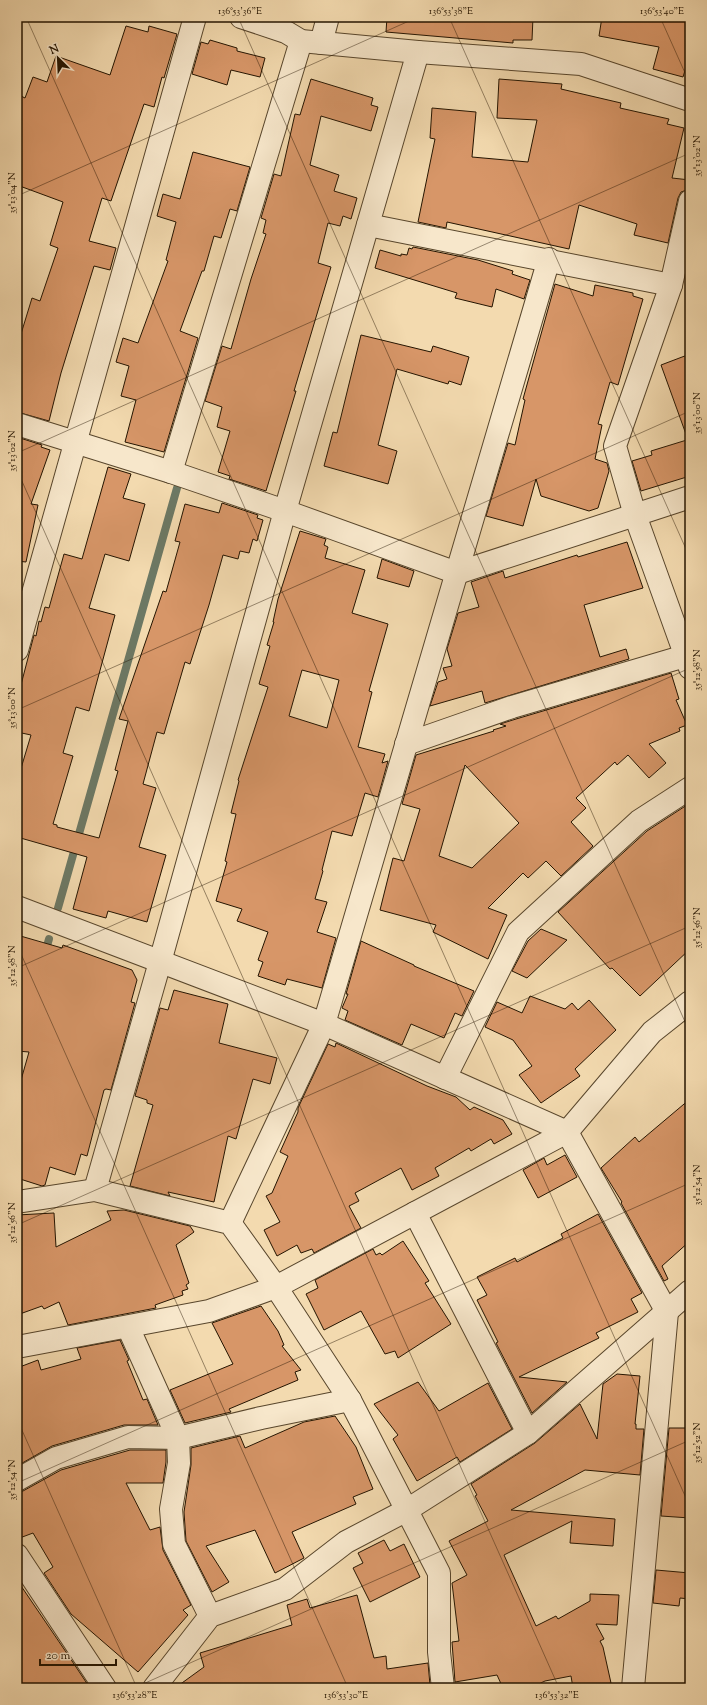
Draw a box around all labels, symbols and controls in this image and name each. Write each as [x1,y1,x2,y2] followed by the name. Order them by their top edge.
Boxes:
[218,4,262,19] text: 136°53'36"E
[429,4,473,19] text: 136°53'38"E
[640,4,684,19] text: 136°53'40"E
[38,38,78,78] north arrow
[46,41,62,59] text: N
[690,135,705,177] text: 35°13'02"N
[5,172,20,214] text: 35°13'04"N
[690,392,705,434] text: 35°13'00"N
[5,430,20,472] text: 35°13'02"N
[690,649,705,691] text: 35°12'58"N
[5,687,20,729] text: 35°13'00"N
[690,907,705,949] text: 35°12'56"N
[5,945,20,987] text: 35°12'58"N
[690,1164,705,1206] text: 35°12'54"N
[5,1202,20,1244] text: 35°12'56"N
[690,1423,705,1463] text: 35°12'52"N
[5,1459,20,1501] text: 35°12'54"N
[40,1641,116,1667] scale bar
[46,1647,71,1665] text: 20 m
[113,1688,157,1703] text: 136°53'28"E
[324,1688,368,1703] text: 136°53'30"E
[535,1688,579,1703] text: 136°53'32"E

